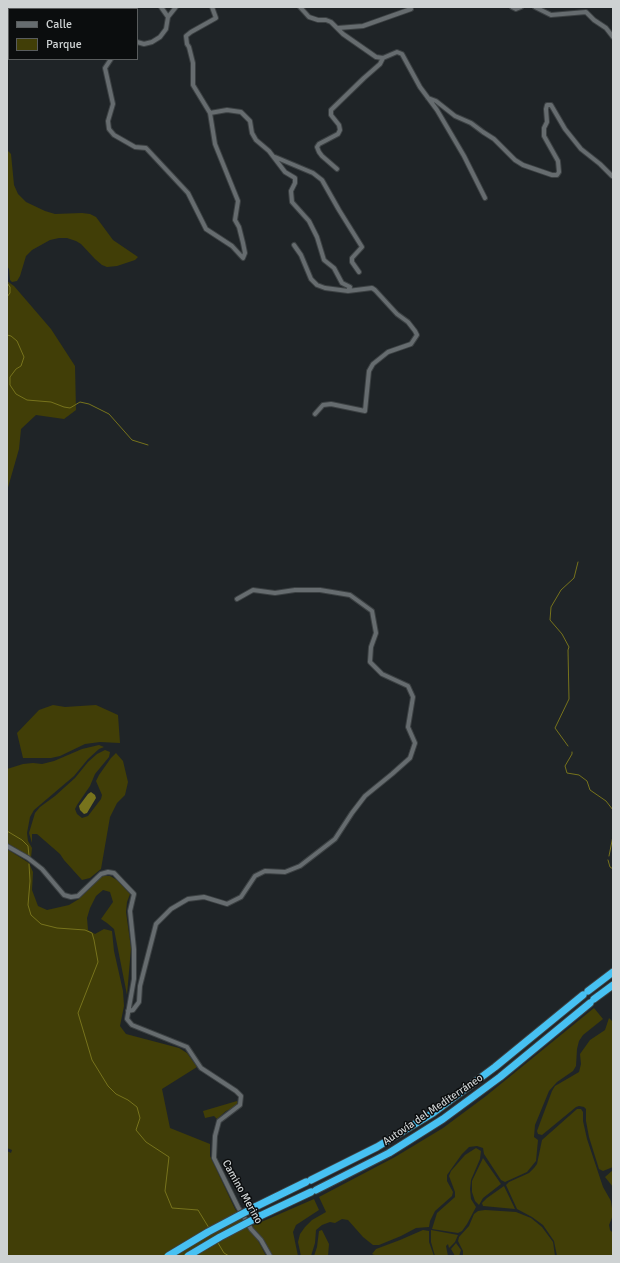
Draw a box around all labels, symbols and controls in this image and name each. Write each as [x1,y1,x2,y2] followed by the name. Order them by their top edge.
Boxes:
[8,8,138,60] legend
[46,17,72,32] text: Calle
[46,37,82,52] text: Parque
[380,1071,486,1149] street label: Autovía del Mediterráneo
[219,1158,265,1226] street label: Camino Merino

